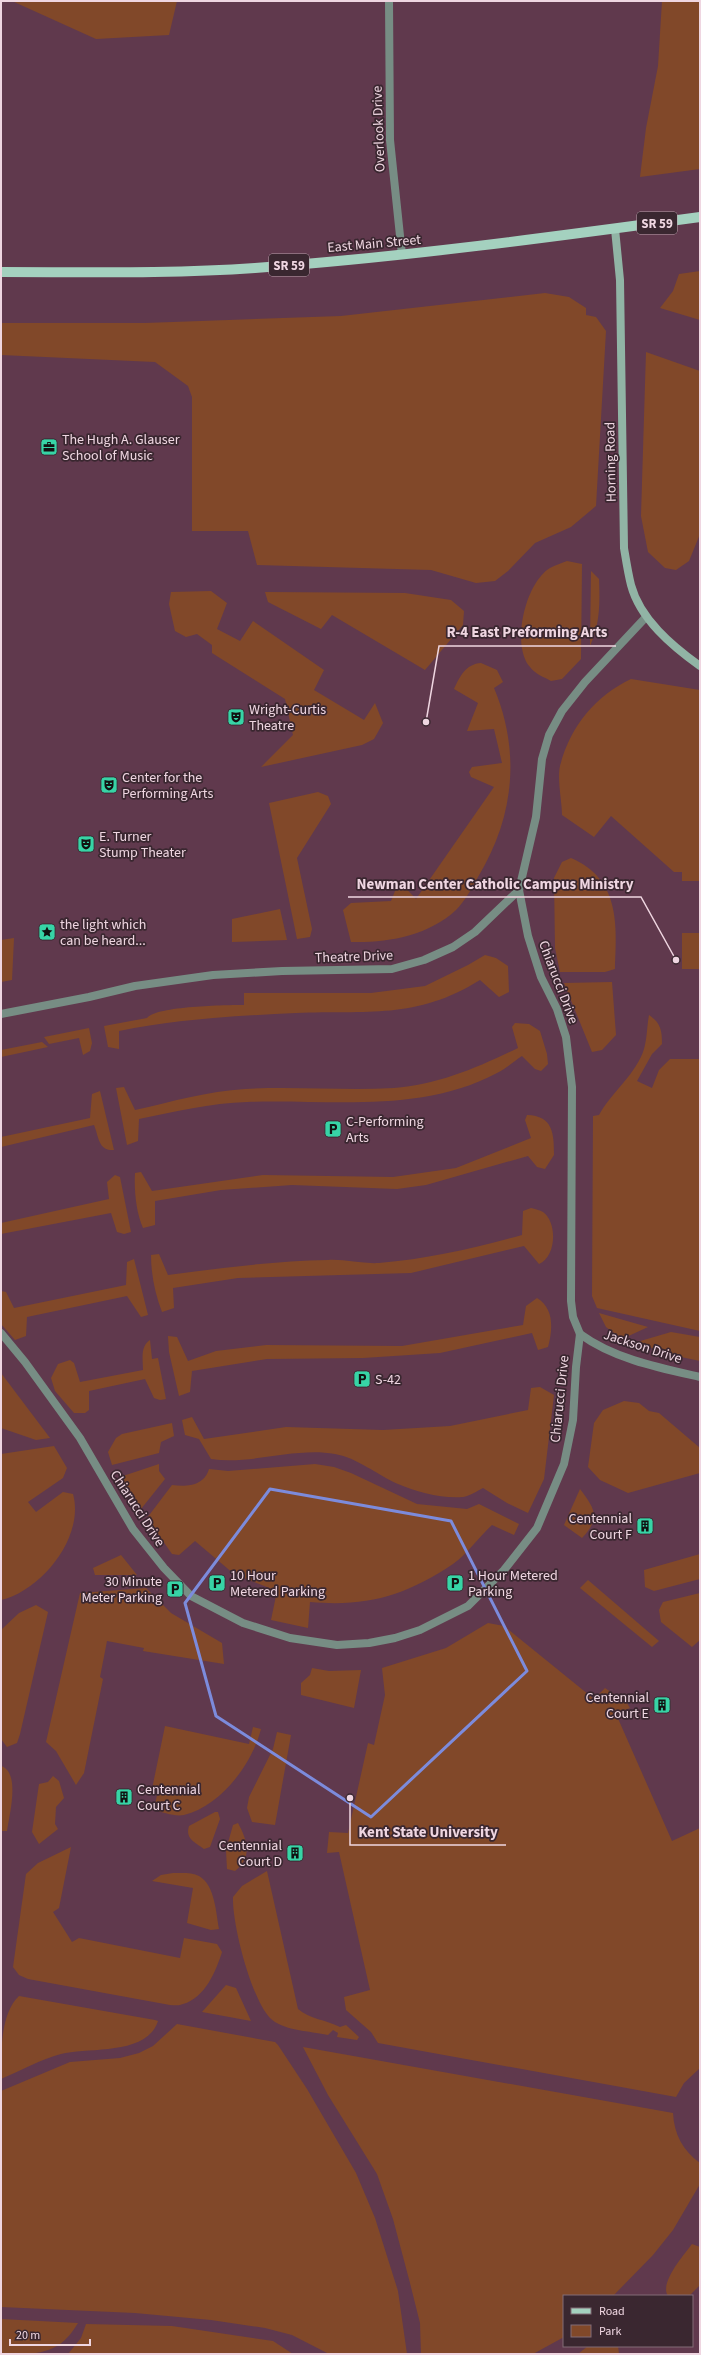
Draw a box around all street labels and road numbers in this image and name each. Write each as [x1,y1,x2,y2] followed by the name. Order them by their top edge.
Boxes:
[367,85,391,172] street label: Overlook Drive
[637,212,677,234] road number: SR 59
[327,230,422,258] street label: East Main Street
[269,254,309,276] road number: SR 59
[600,422,622,502] street label: Horning Road
[533,938,583,1027] street label: Chiarucci Drive
[315,946,394,968] street label: Theatre Drive
[601,1325,685,1369] street label: Jackson Drive
[545,1354,575,1444] street label: Chiarucci Drive
[105,1466,169,1551] street label: Chiarucci Drive

